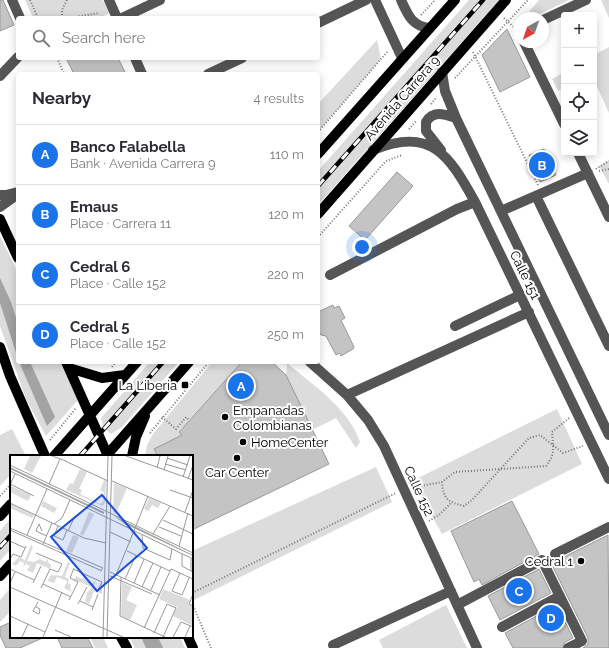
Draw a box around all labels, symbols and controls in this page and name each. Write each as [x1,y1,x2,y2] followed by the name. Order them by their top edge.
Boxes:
[513,12,549,48] north arrow
[561,12,597,156] map controls
[561,12,597,48] button: +
[16,16,320,60] search box
[30,27,52,49] icon: search
[62,29,145,47] text: Search here
[561,48,597,84] button: −
[361,53,443,143] street label: Avenida Carrera 9
[561,84,597,120] button: locate
[32,88,91,108] text: Nearby
[253,91,304,106] text: 4 results
[561,120,597,156] button: layers
[70,138,186,156] text: Banco Falabella
[41,147,49,162] text: A
[270,147,304,162] text: 110 m
[529,150,555,180] pin: B
[70,156,216,171] text: Bank · Avenida Carrera 9
[70,198,118,216] text: Emaus
[41,207,49,222] text: B
[268,207,304,222] text: 120 m
[70,216,171,231] text: Place · Carrera 11
[352,237,372,257] your location
[507,248,543,302] street label: Calle 151
[70,258,130,276] text: Cedral 6
[41,267,49,282] text: C
[267,267,304,282] text: 220 m
[70,276,166,291] text: Place · Calle 152
[70,318,130,336] text: Cedral 5
[40,327,50,342] text: D
[267,327,304,342] text: 250 m
[70,336,166,351] text: Place · Calle 152
[228,371,254,401] pin: A
[118,378,177,393] place label: La Liberia
[180,380,190,390] marker: La Liberia
[233,403,312,433] place label: Empanadas Colombianas
[220,412,230,422] marker: Empanadas Colombianas
[251,435,329,450] place label: HomeCenter
[238,437,248,447] marker: HomeCenter
[232,453,242,463] marker: Car Center
[10,455,193,638] inset map
[401,464,437,519] street label: Calle 152
[205,465,269,480] place label: Car Center
[525,554,573,569] place label: Cedral 1
[576,556,586,566] marker: Cedral 1
[506,576,532,606] pin: C
[538,603,564,633] pin: D

